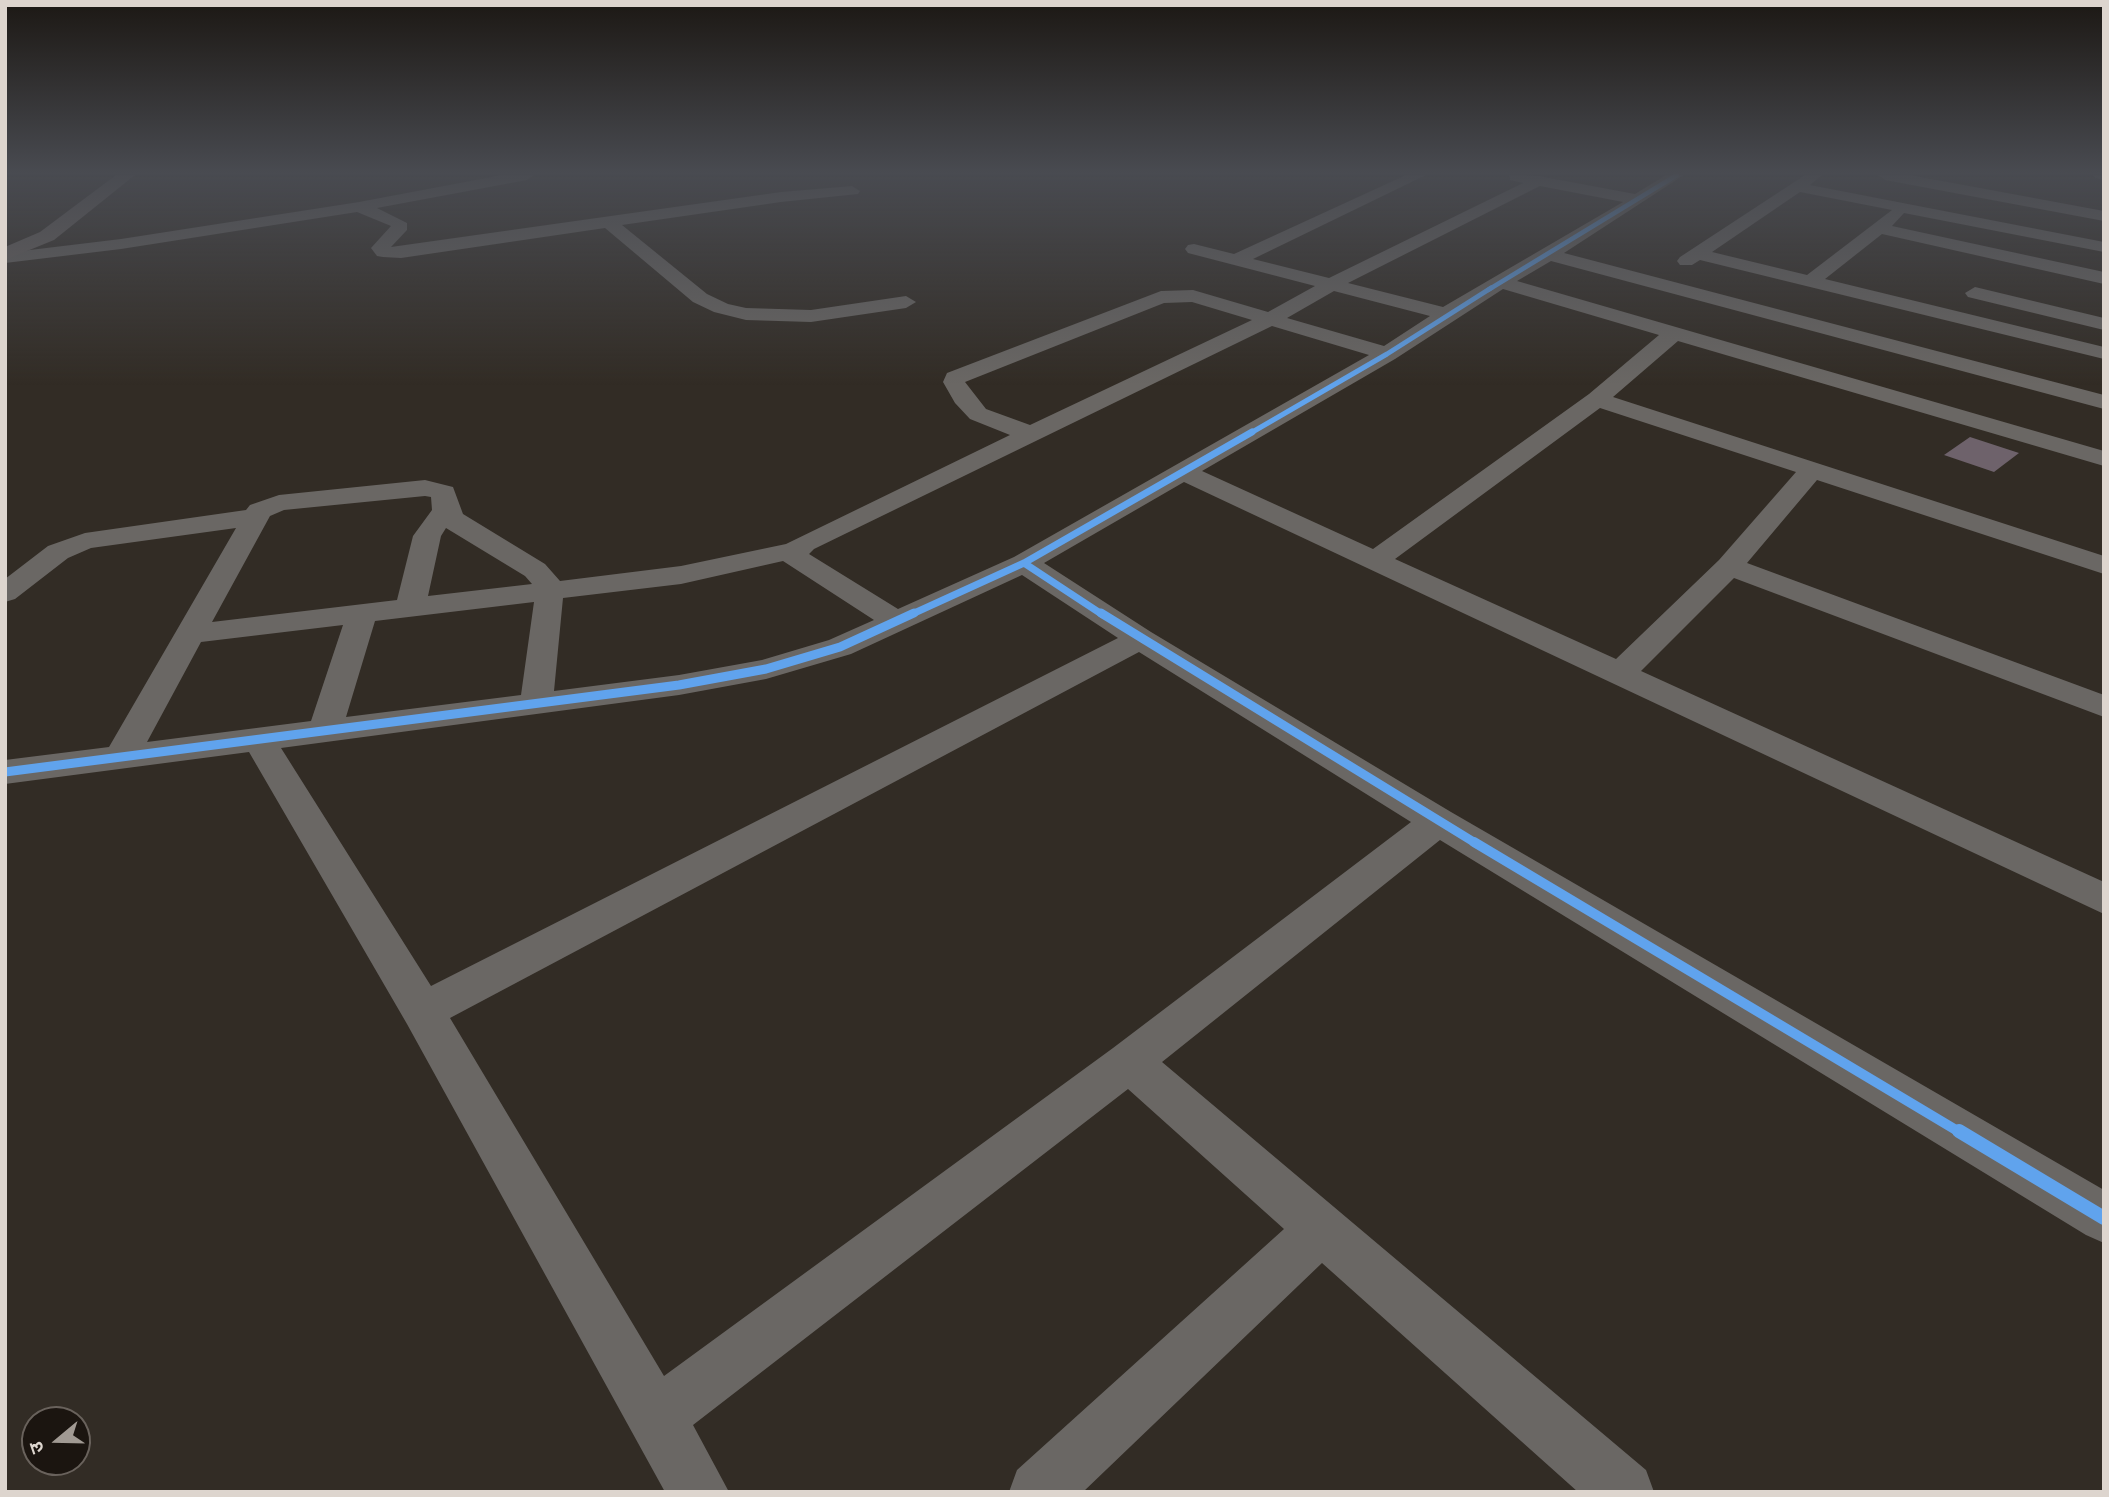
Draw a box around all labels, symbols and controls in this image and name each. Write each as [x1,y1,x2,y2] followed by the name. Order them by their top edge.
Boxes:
[21,1406,91,1476] north arrow
[23,1438,52,1457] text: उ

